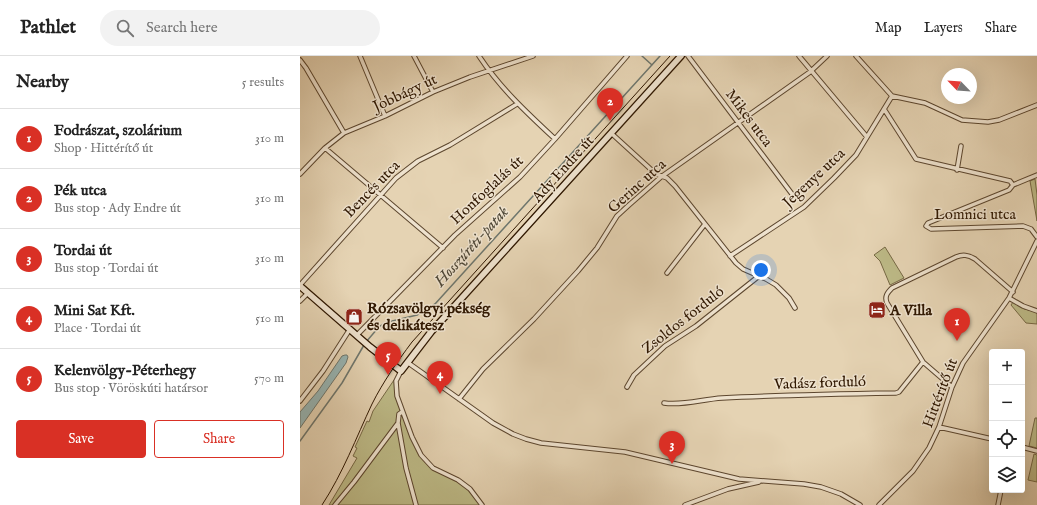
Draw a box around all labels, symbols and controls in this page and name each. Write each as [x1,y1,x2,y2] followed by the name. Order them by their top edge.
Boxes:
[100,10,380,46] search box
[20,16,76,40] text: Pathlet
[114,17,136,39] icon: search
[146,18,218,37] text: Search here
[875,19,902,37] text: Map
[924,19,963,37] text: Layers
[985,19,1017,37] text: Share
[941,68,977,104] north arrow
[368,70,440,117] street label: Jobbágy út
[16,72,69,93] text: Nearby
[242,74,284,91] text: 5 results
[721,85,777,151] street label: Mikes utca
[597,88,623,121] pin: 2
[54,121,182,140] text: Fodrászat, szolárium
[27,130,31,147] text: 1
[255,130,284,147] text: 310 m
[527,132,598,207] street label: Ady Endre út
[54,140,153,157] text: Shop · Hittérítő út
[777,144,850,213] street label: Jegenye utca
[447,151,527,229] street label: Honfoglalás út
[604,155,670,217] street label: Gerinc utca
[340,156,404,222] street label: Bencés utca
[54,181,107,200] text: Pék utca
[26,190,32,207] text: 2
[255,190,284,207] text: 310 m
[54,200,181,217] text: Bus stop · Ady Endre út
[430,202,514,292] water label: Hosszúréti-patak
[934,205,1017,224] street label: Lomnici utca
[54,241,112,260] text: Tordai út
[27,250,31,267] text: 3
[255,250,284,267] text: 310 m
[54,260,158,277] text: Bus stop · Tordai út
[751,260,771,280] your location
[638,282,728,358] street label: Zsoldos forduló
[367,299,491,335] place label: Rózsavölgyi pékség és delikátesz
[867,300,887,320] hotel icon: A Villa
[54,301,135,320] text: Mini Sat Kft.
[889,301,932,320] place label: A Villa
[344,307,364,327] shop icon: Rózsavölgyi pékség és delikátesz
[944,308,970,341] pin: 1
[26,310,32,327] text: 4
[255,310,284,327] text: 510 m
[54,320,141,337] text: Place · Tordai út
[375,342,401,375] pin: 5
[989,349,1025,493] map controls
[989,349,1025,385] button: +
[918,356,962,430] street label: Hittérítő út
[54,361,196,380] text: Kelenvölgy-Péterhegy
[427,361,453,394] pin: 4
[27,370,31,387] text: 5
[254,370,284,387] text: 570 m
[773,372,866,394] street label: Vadász forduló
[54,380,208,397] text: Bus stop · Vöröskúti határsor
[989,385,1025,421] button: −
[16,420,146,458] button: Save
[154,420,284,458] button: Share
[989,421,1025,457] button: locate
[659,431,685,464] pin: 3
[989,457,1025,493] button: layers

